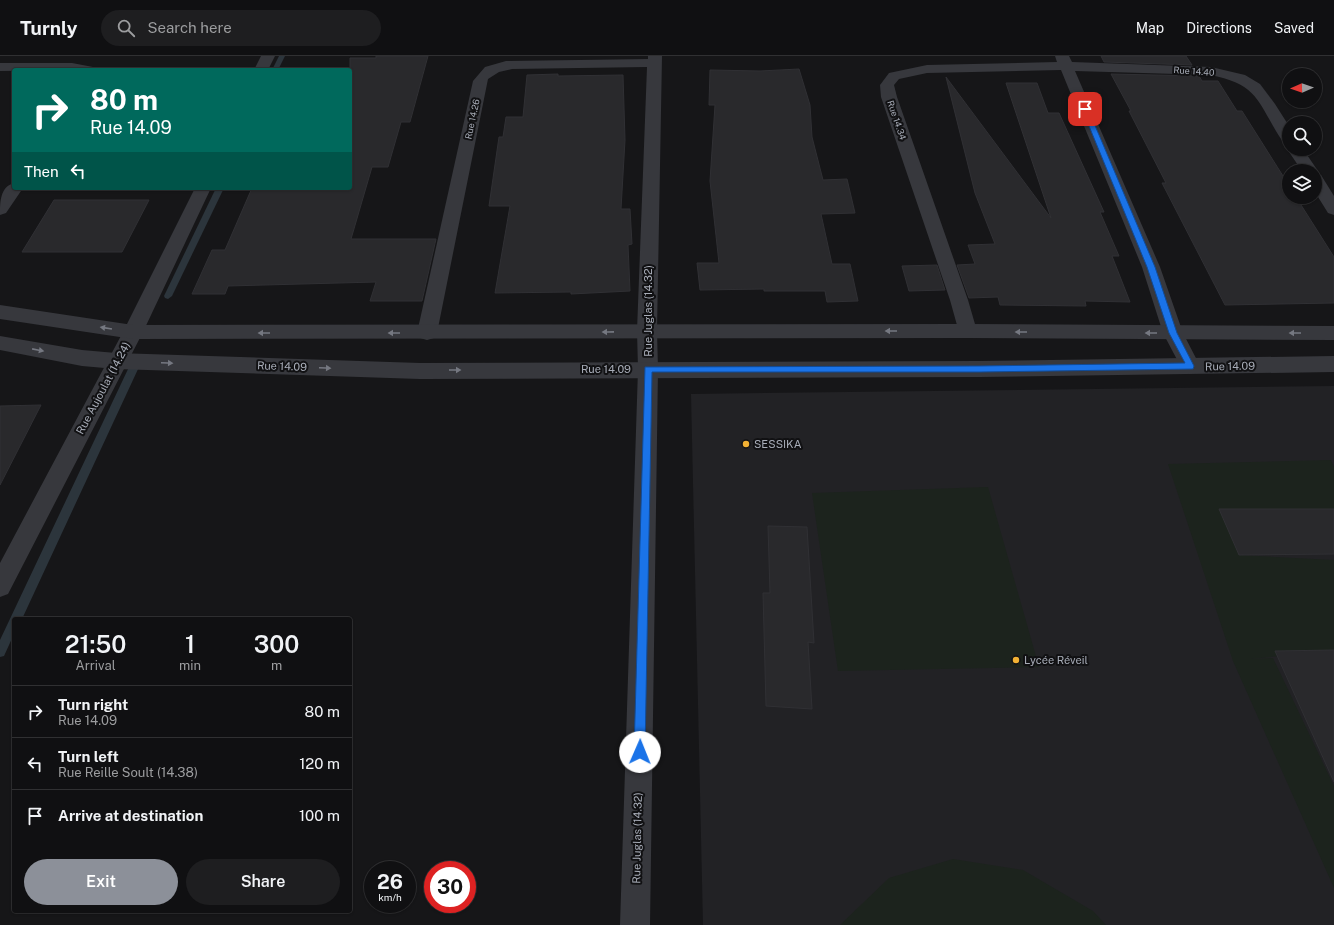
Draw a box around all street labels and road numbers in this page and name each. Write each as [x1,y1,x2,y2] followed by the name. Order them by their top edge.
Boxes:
[1173,64,1215,78] street label: Rue 14.40
[462,97,482,140] street label: Rue 14.26
[885,99,909,142] street label: Rue 14.34
[642,265,654,357] street label: Rue Juglas (14.32)
[74,340,132,436] street label: Rue Aujoulat (14.24)
[257,359,307,373] street label: Rue 14.09
[1205,360,1255,372] street label: Rue 14.09
[581,363,631,375] street label: Rue 14.09
[630,792,644,884] street label: Rue Juglas (14.32)

